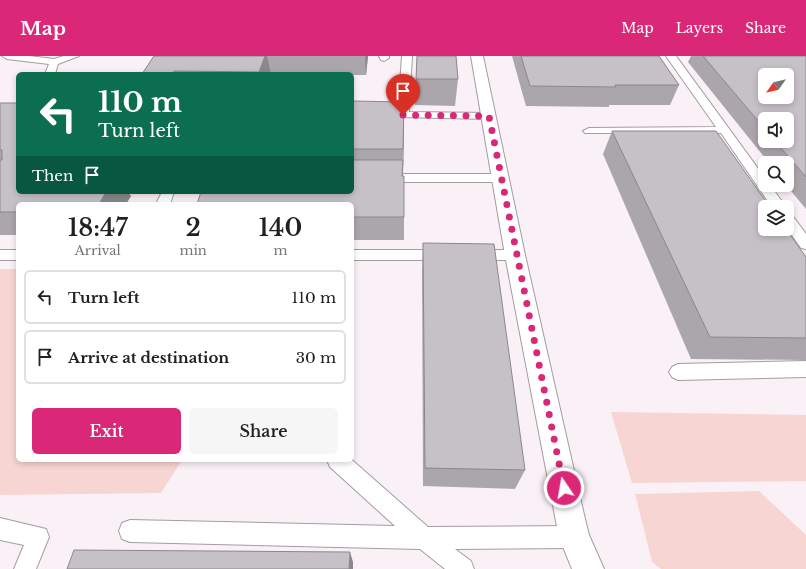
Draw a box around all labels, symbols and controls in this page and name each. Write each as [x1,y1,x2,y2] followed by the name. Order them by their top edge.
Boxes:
[20,17,66,40] text: Map
[621,19,654,37] text: Map
[676,19,723,37] text: Layers
[745,19,786,37] text: Share
[758,68,794,104] north arrow
[758,68,794,236] map controls
[386,74,420,115] pin
[392,80,414,102] icon: arrive
[98,85,182,120] text: 110 m
[32,88,84,140] icon: left
[758,112,794,148] button: sound
[98,120,180,142] text: Turn left
[758,156,794,192] button: search
[81,164,103,186] icon: arrive
[32,166,73,185] text: Then
[758,200,794,236] button: layers
[68,213,128,242] text: 18:47
[185,213,201,242] text: 2
[259,213,302,242] text: 140
[75,242,121,259] text: Arrival
[179,242,207,259] text: min
[273,242,287,259] text: m
[34,286,56,308] icon: left
[68,288,139,307] text: Turn left
[292,288,336,307] text: 110 m
[34,346,56,368] icon: arrive
[68,348,229,367] text: Arrive at destination
[296,348,336,367] text: 30 m
[32,408,181,454] button: Exit
[189,408,338,454] button: Share
[543,467,585,509] position arrow

